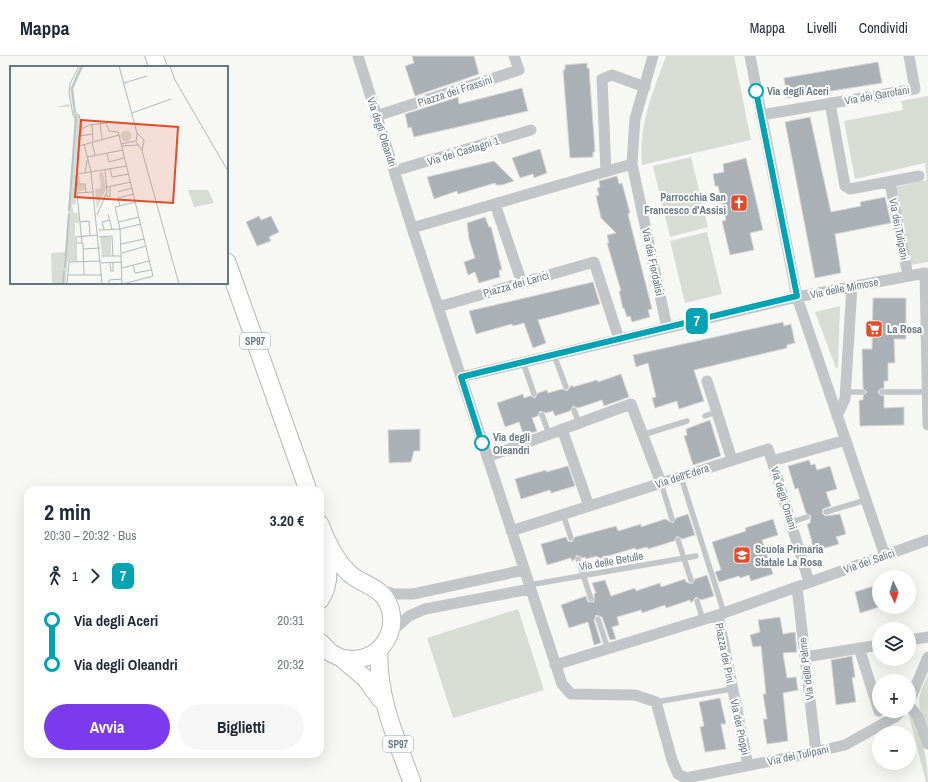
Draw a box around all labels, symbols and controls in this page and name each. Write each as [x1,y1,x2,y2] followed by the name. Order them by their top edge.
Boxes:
[20,15,69,41] text: Mappa
[750,19,785,37] text: Mappa
[807,19,837,37] text: Livelli
[859,19,908,37] text: Condividi
[10,66,228,284] inset map
[416,72,494,110] street label: Piazza dei Frassini
[843,82,911,108] street label: Via dei Garofani
[748,83,764,99] marker: Via degli Aceri
[767,84,829,98] place label: Via degli Aceri
[364,95,400,169] street label: Via degli Oleandri
[425,133,501,169] street label: Via dei Castagni 1
[644,190,726,217] place label: Parrocchia San Francesco d'Assisi
[729,193,749,213] church icon: Parrocchia San Francesco d'Assisi
[886,197,912,261] street label: Via dei Tulipani
[639,227,667,297] street label: Via dei Fiordalisi
[482,268,550,300] street label: Piazza dei Larici
[809,274,879,302] street label: Via delle Mimose
[684,308,710,334] line badge: 7
[694,312,700,330] text: 7
[864,319,884,339] supermarket icon: La Rosa
[887,322,922,336] place label: La Rosa
[240,333,270,349] road number: SP97
[493,430,530,457] place label: Via degli Oleandri
[474,435,490,451] marker: Via degli Oleandri
[653,461,711,491] street label: Via dell'Edera
[768,465,800,531] street label: Via degli Ontani
[44,497,91,527] text: 2 min
[270,510,304,531] text: 3.20 €
[44,527,136,544] text: 20:30 – 20:32 · Bus
[755,542,823,569] place label: Scuola Primaria Statale La Rosa
[732,545,752,565] school or university icon: Scuola Primaria Statale La Rosa
[841,546,897,576] street label: Via dei Salici
[578,548,644,574] street label: Via delle Betulle
[44,565,66,587] icon: walk
[84,565,106,587] icon: forward
[120,567,126,585] text: 7
[72,568,78,585] text: 1
[872,570,916,614] north arrow
[872,570,916,770] map controls
[74,610,158,631] text: Via degli Aceri
[277,612,304,629] text: 20:31
[712,622,738,684] street label: Piazza dei Pini
[872,622,916,666] button: layers
[795,637,817,701] street label: Via delle Palme
[74,654,178,675] text: Via degli Oleandri
[277,656,304,673] text: 20:32
[872,674,916,718] button: +
[727,698,753,756] street label: Via dei Pioppi
[44,704,170,750] button: Avvia
[178,704,304,750] button: Biglietti
[872,726,916,770] button: −
[383,736,413,752] road number: SP97
[766,742,830,768] street label: Via dei Tulipani

